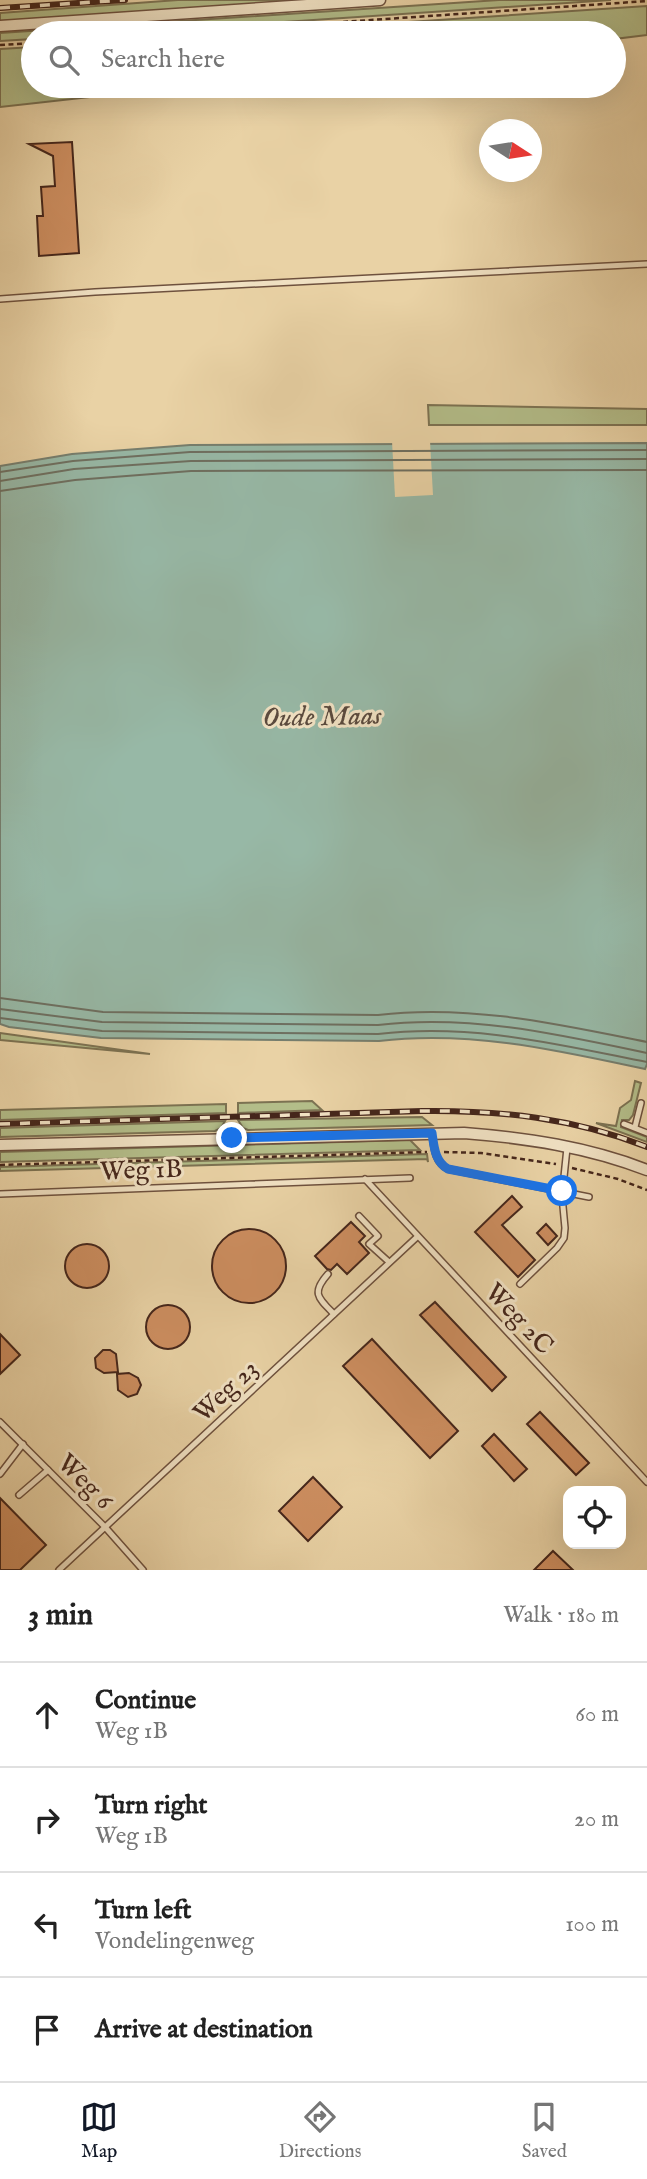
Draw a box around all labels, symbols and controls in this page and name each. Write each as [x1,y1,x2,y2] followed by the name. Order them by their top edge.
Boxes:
[21,21,626,98] search box
[45,41,83,79] icon: search
[101,43,225,76] text: Search here
[479,119,542,182] north arrow
[262,699,383,736] water label: Oude Maas
[216,1122,247,1153] route end
[99,1153,183,1188] street label: Weg 1B
[546,1175,577,1206] route start
[478,1276,560,1362] street label: Weg 2C
[187,1353,265,1429] street label: Weg 23
[50,1447,121,1518] street label: Weg 6
[563,1486,626,1549] map controls
[563,1486,626,1549] button: locate
[28,1597,93,1635] text: 3 min
[503,1601,619,1630] text: Walk · 180 m
[95,1684,196,1717] text: Continue
[28,1696,66,1734] icon: ahead
[575,1700,619,1729] text: 60 m
[95,1717,168,1746] text: Weg 1B
[95,1789,208,1822] text: Turn right
[28,1801,66,1839] icon: right
[574,1805,619,1834] text: 20 m
[95,1822,168,1851] text: Weg 1B
[95,1894,192,1927] text: Turn left
[28,1906,66,1944] icon: left
[565,1910,619,1939] text: 100 m
[95,1927,254,1956] text: Vondelingenweg
[28,2011,66,2049] icon: arrive
[95,2013,313,2046] text: Arrive at destination
[80,2098,118,2164] tab: Map
[279,2098,361,2164] tab: Directions
[522,2098,567,2164] tab: Saved

